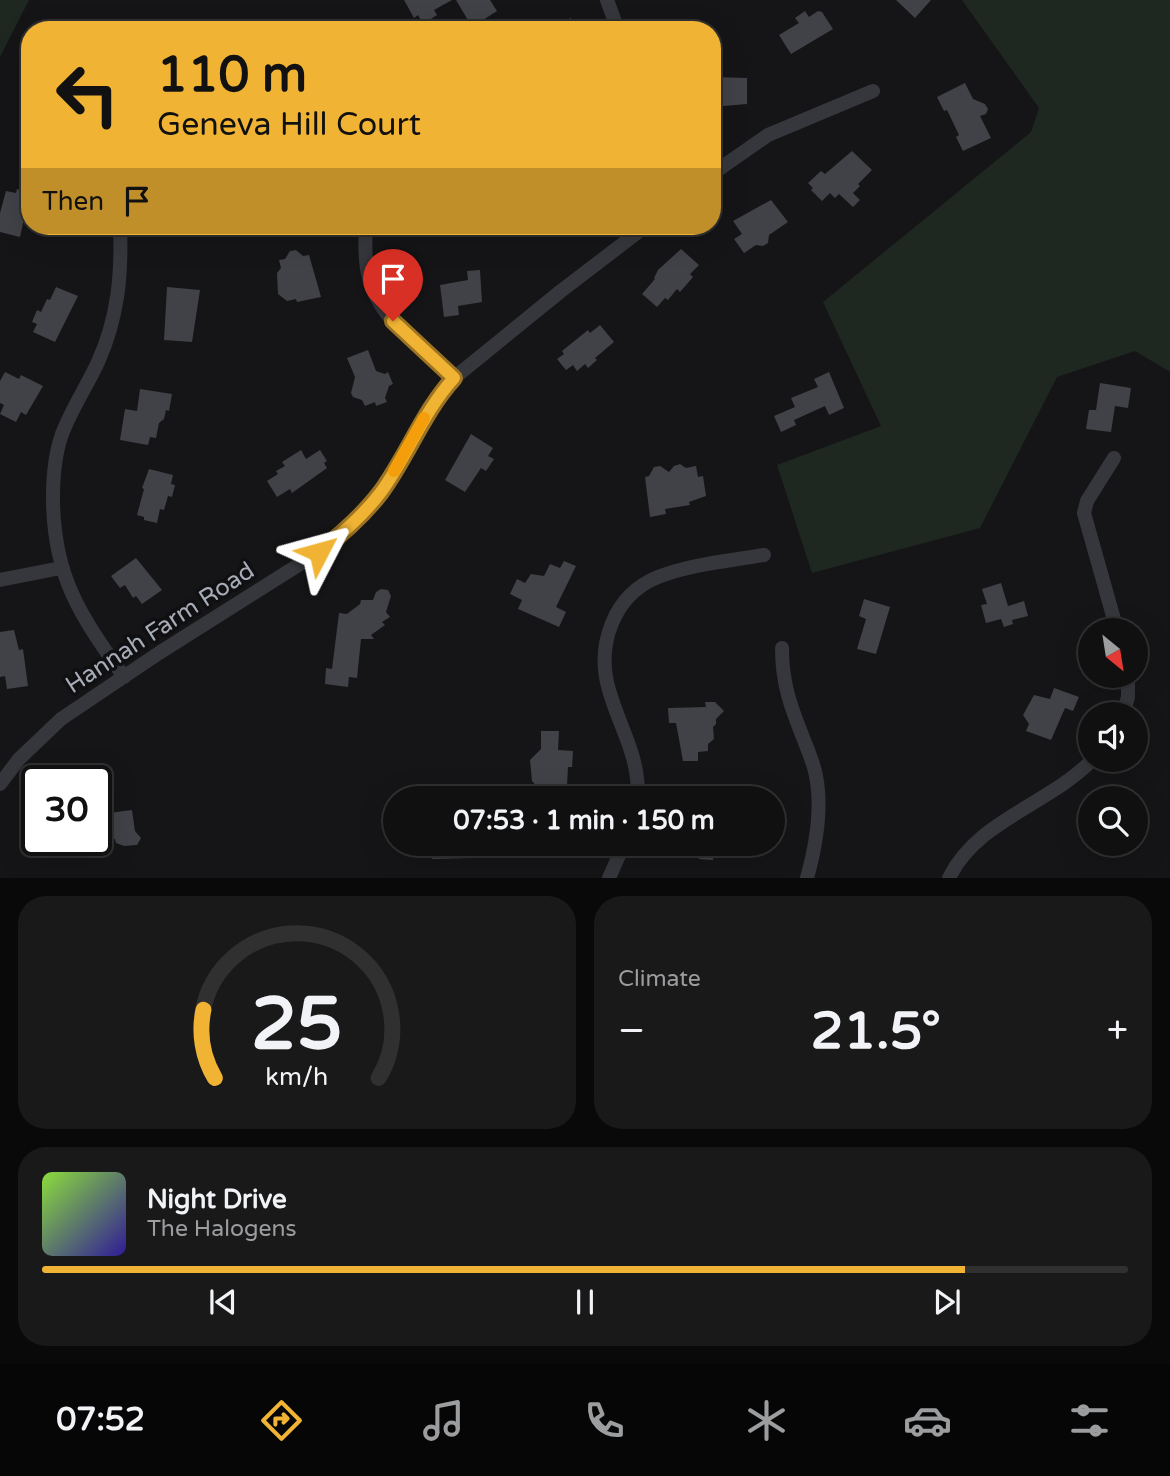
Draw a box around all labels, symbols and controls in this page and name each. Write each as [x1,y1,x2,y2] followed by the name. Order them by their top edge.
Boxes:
[157,46,307,105] text: 110 m
[42,49,133,140] icon: left
[157,106,421,144] text: Geneva Hill Court
[118,182,156,220] icon: arrive
[42,186,104,217] text: Then
[363,249,423,321] pin
[374,260,412,298] icon: arrive
[282,515,356,589] position arrow
[60,556,260,700] street label: Hannah Farm Road
[1078,618,1148,688] north arrow
[1078,618,1148,856] map controls
[1078,702,1148,772] button: sound
[21,765,112,856] speed limit sign: 30
[1078,786,1148,856] button: search
[453,805,715,836] text: 07:53 · 1 min · 150 m
[618,965,701,993] text: Climate
[251,982,343,1070] text: 25
[811,1000,941,1063] text: 21.5°
[618,1008,645,1054] text: −
[1107,1008,1128,1054] text: +
[266,1062,328,1092] text: km/h
[147,1184,287,1215] text: Night Drive
[147,1215,296,1243] text: The Halogens
[204,1283,242,1321] icon: previous
[566,1283,604,1321] icon: pause
[928,1283,966,1321] icon: next
[257,1396,306,1445] icon: directions
[419,1396,468,1445] icon: music
[580,1396,629,1445] icon: phone
[742,1396,791,1445] icon: climate
[903,1396,952,1445] icon: car
[1065,1396,1114,1445] icon: filters
[56,1401,145,1439] text: 07:52

